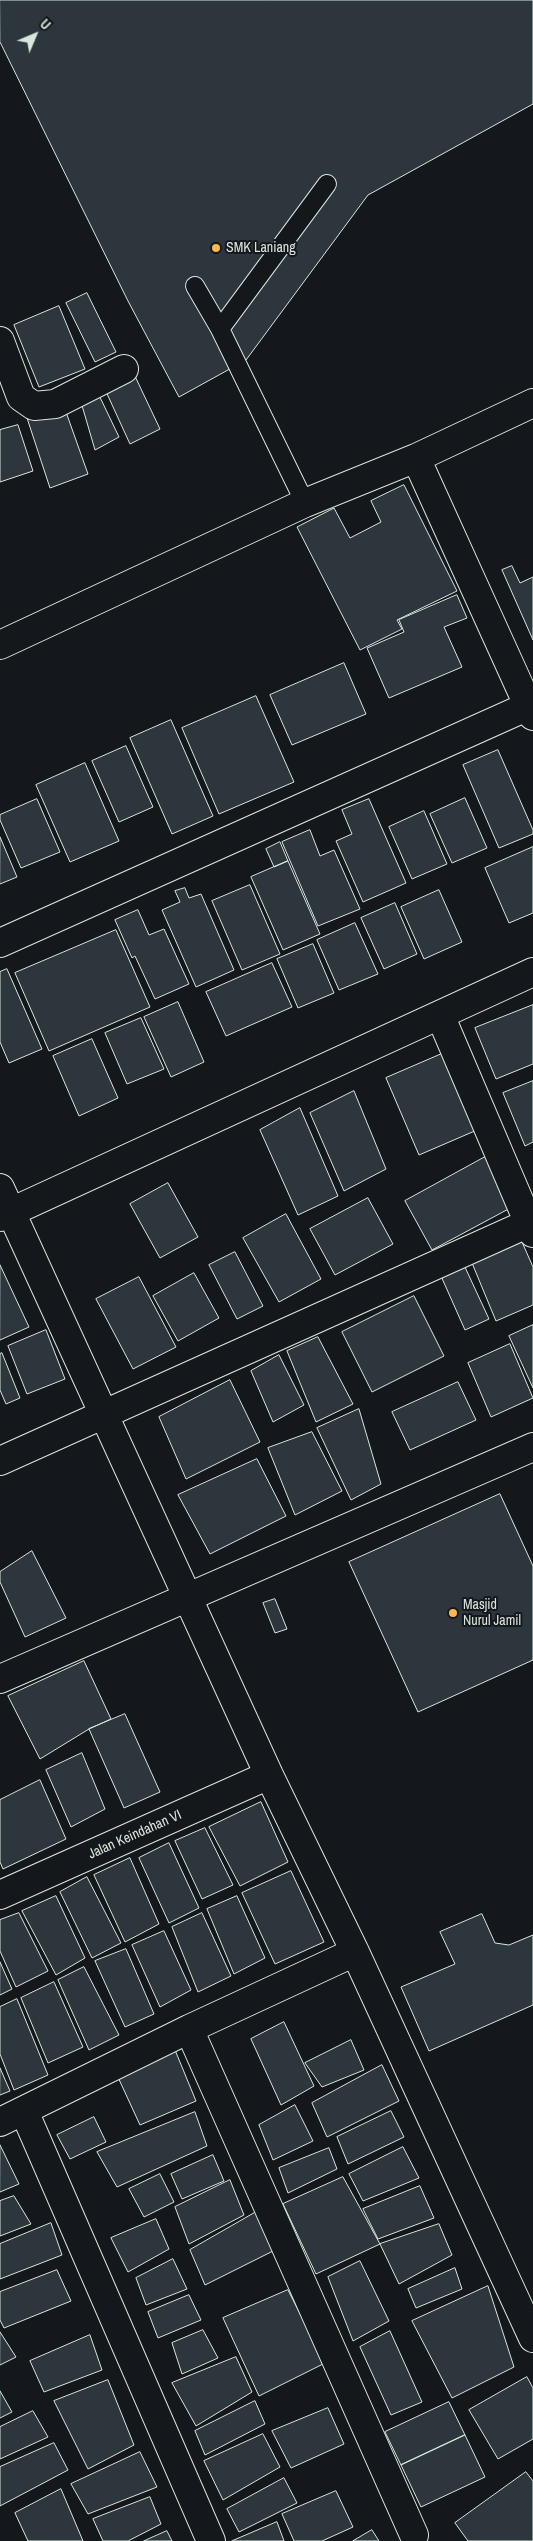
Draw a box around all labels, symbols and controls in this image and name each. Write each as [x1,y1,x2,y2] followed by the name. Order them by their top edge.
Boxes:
[10,10,60,60] north arrow
[36,15,55,34] text: U
[226,240,296,256] place label: SMK Laniang
[210,242,222,254] marker: SMK Laniang
[463,1597,521,1630] place label: Masjid Nurul Jamil
[447,1607,459,1619] marker: Masjid Nurul Jamil
[86,1807,184,1863] street label: Jalan Keindahan VI

